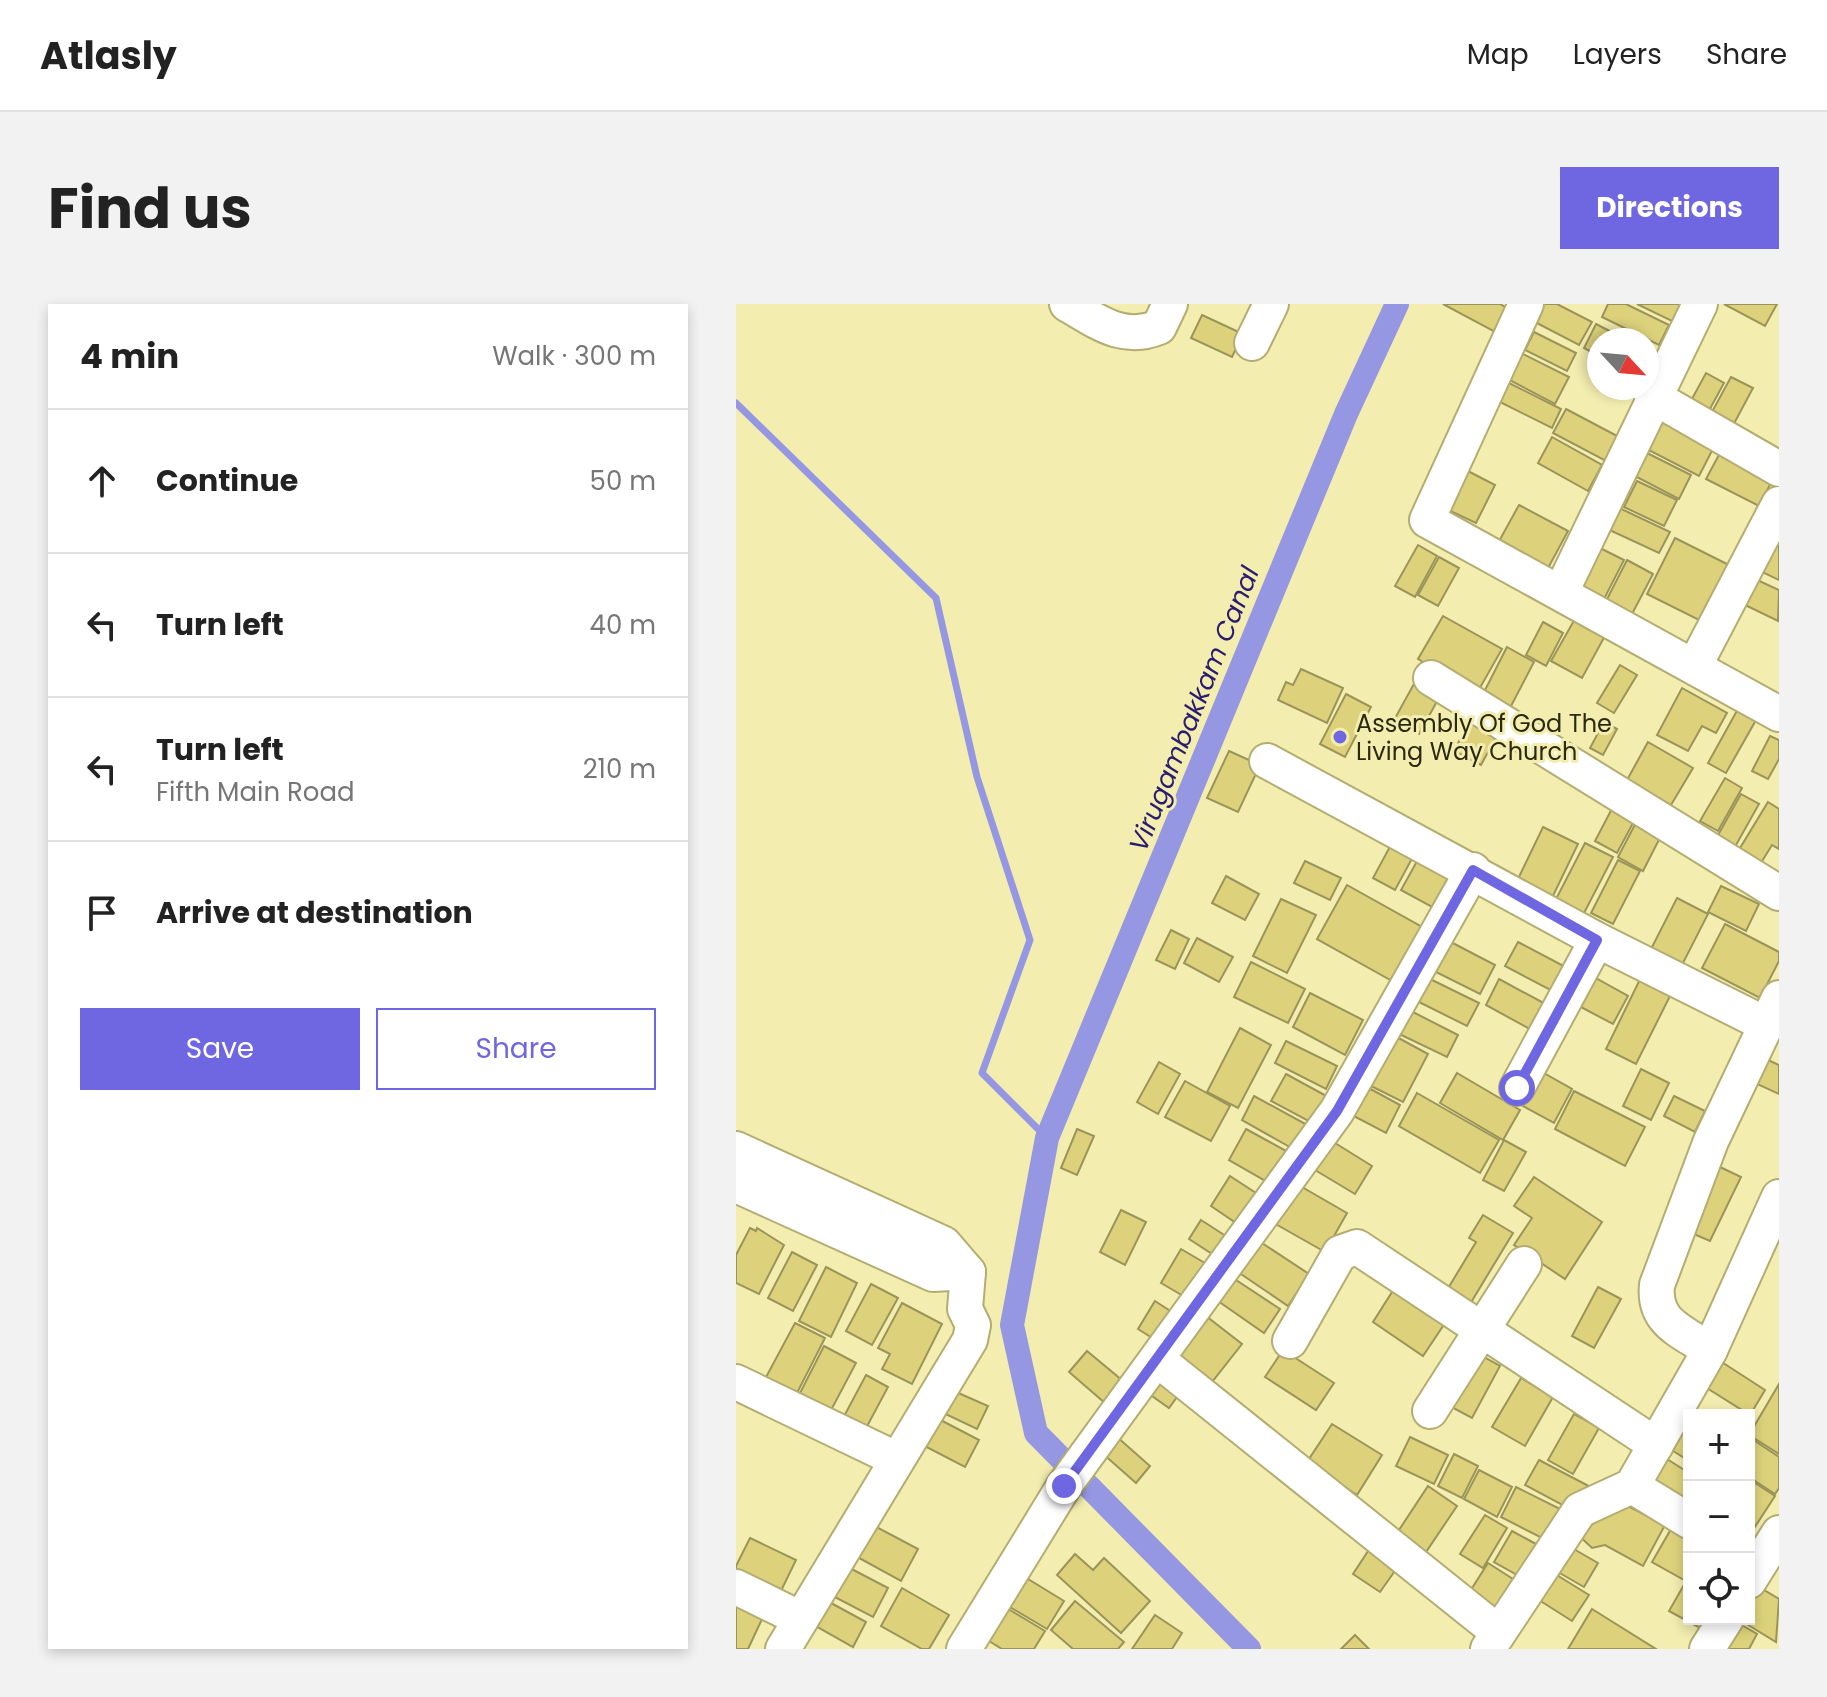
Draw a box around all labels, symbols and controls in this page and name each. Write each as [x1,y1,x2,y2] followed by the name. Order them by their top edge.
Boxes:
[40,29,177,82] text: Atlasly
[1467,35,1529,74] text: Map
[1573,35,1662,74] text: Layers
[1706,35,1787,74] text: Share
[1560,167,1779,249] button: Directions
[48,169,252,248] text: Find us
[1587,328,1659,400] north arrow
[80,332,179,380] text: 4 min
[492,338,656,374] text: Walk · 300 m
[80,459,124,503] icon: ahead
[156,459,298,502] text: Continue
[590,463,656,499] text: 50 m
[1120,561,1268,857] water label: Virugambakkam Canal
[80,603,124,647] icon: left
[156,603,284,646] text: Turn left
[590,607,656,643] text: 40 m
[1356,707,1612,768] place label: Assembly Of God The Living Way Church
[156,728,284,771] text: Turn left
[1331,728,1349,746] marker: Assembly Of God The Living Way Church
[80,747,124,791] icon: left
[583,751,656,787] text: 210 m
[156,774,355,810] text: Fifth Main Road
[80,891,124,935] icon: arrive
[156,891,473,934] text: Arrive at destination
[80,1008,360,1090] button: Save
[376,1008,656,1090] button: Share
[1499,1070,1535,1106] route start
[1683,1409,1755,1625] map controls
[1683,1409,1755,1481] button: +
[1046,1468,1082,1504] route end
[1683,1481,1755,1553] button: −
[1683,1553,1755,1625] button: locate

